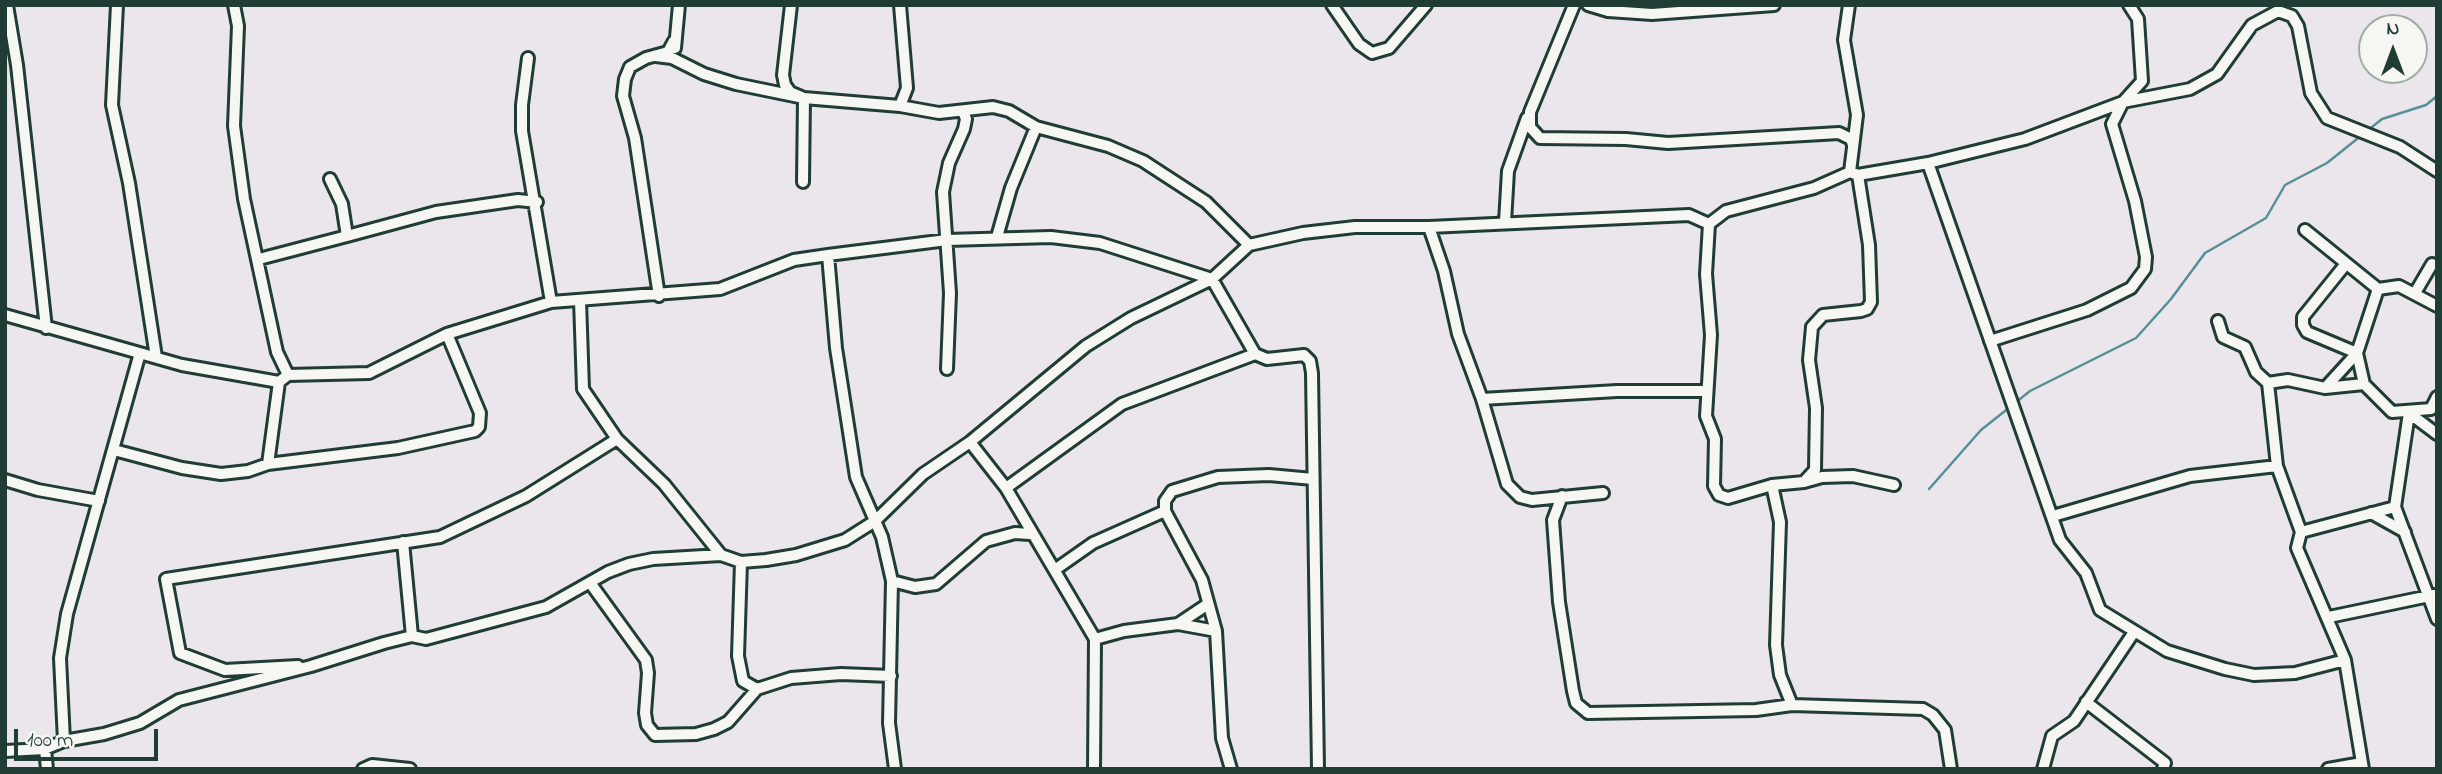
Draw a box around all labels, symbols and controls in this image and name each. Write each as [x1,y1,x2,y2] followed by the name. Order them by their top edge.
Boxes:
[2358,14,2428,84] north arrow
[2387,16,2399,43] text: N
[18,714,161,758] scale bar
[27,726,73,756] text: 100 m

